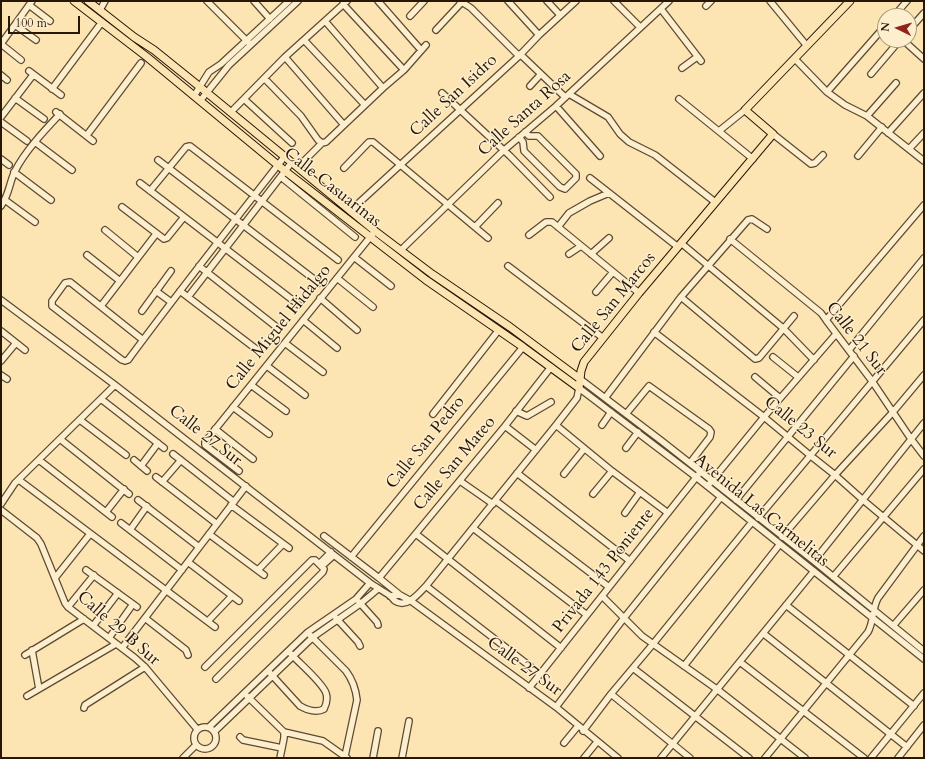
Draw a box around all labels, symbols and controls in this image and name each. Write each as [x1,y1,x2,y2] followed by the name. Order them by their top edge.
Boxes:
[10,8,82,34] scale bar
[877,8,917,48] north arrow
[15,15,47,31] text: 100 m
[878,22,893,32] text: N
[406,50,502,142] street label: Calle San Isidro
[474,67,576,161] street label: Calle Santa Rosa
[279,144,385,232] street label: Calle Casuarinas
[567,249,661,357] street label: Calle San Marcos
[222,261,336,395] street label: Calle Miguel Hidalgo
[821,298,891,380] street label: Calle 21 Sur
[382,392,470,494] street label: Calle San Pedro
[760,393,840,463] street label: Calle 23 Sur
[164,401,246,471] street label: Calle 27 Sur
[410,413,500,515] street label: Calle San Mateo
[689,450,833,572] street label: Avenida Las Carmelitas
[549,505,659,637] street label: Privada 143 Poniente
[72,587,164,671] street label: Calle 29 B Sur
[483,633,565,701] street label: Calle 27 Sur

